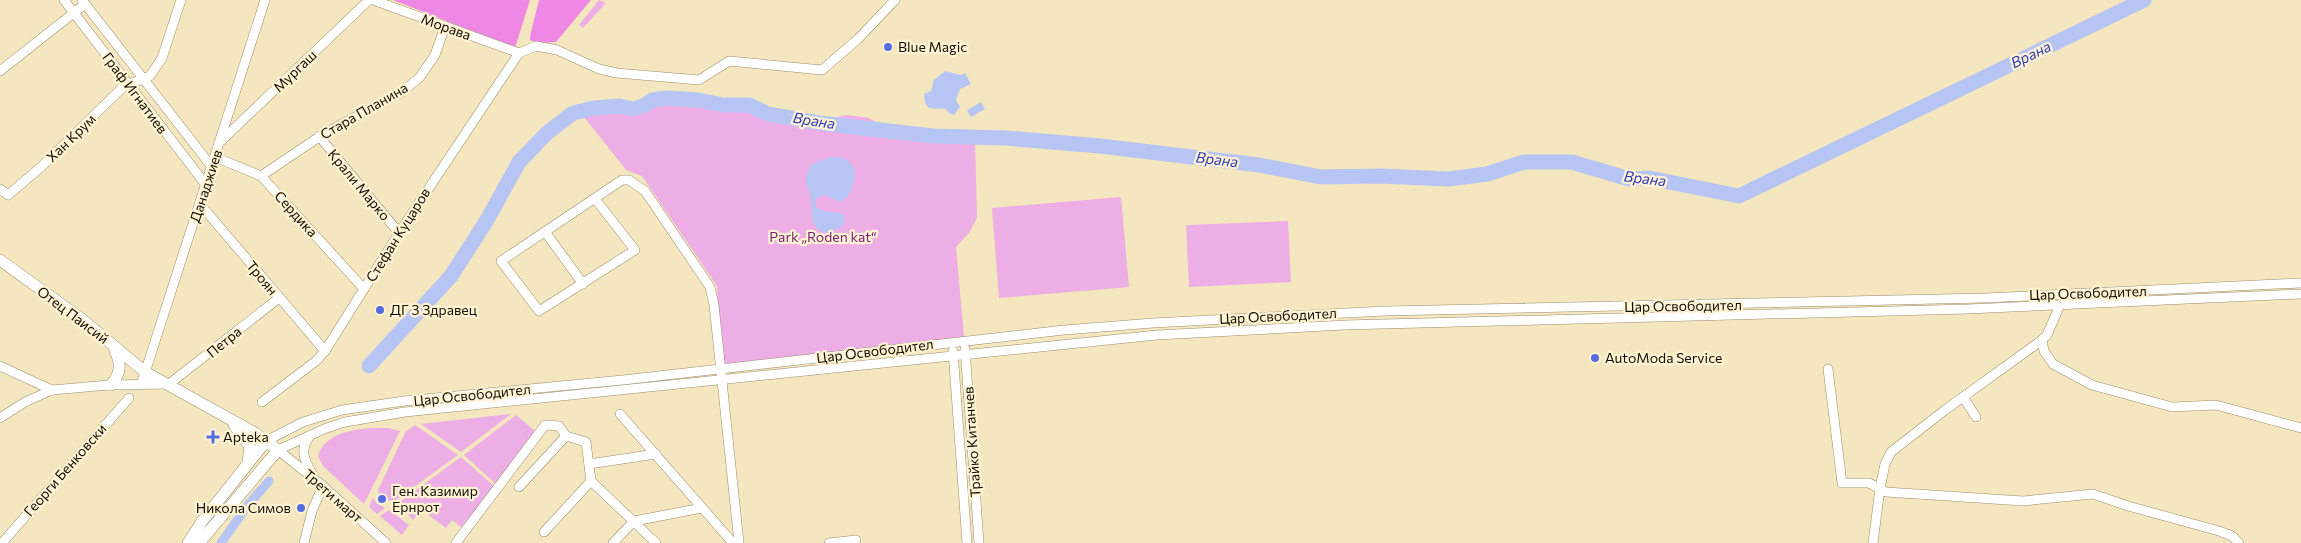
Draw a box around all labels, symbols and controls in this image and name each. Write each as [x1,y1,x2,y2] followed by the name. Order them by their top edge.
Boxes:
[419,10,473,43] street label: Морава
[2007,37,2054,72] water label: Врана
[898,38,967,55] place label: Blue Magic
[882,41,894,53] marker: Blue Magic
[270,46,320,95] street label: Мургаш
[99,49,171,137] street label: Граф Игнатиев
[317,79,411,143] street label: Стара Планина
[792,108,837,132] water label: Врана
[42,110,99,165] street label: Хан Крум
[325,146,394,224] street label: Крали Марко
[186,147,225,224] street label: Данаджиев
[1195,147,1240,171] water label: Врана
[1623,166,1668,190] water label: Врана
[362,185,433,285] street label: Стефан Куцаров
[271,187,321,240] street label: Сердика
[769,228,877,245] park label: Park „Roden kat“
[243,257,282,298] street label: Троян
[34,282,112,347] street label: Отец Паисий
[2029,282,2147,303] street label: Цар Освободител
[1624,296,1742,315] street label: Цар Освободител
[390,301,477,318] place label: ДГ 3 Здравец
[374,304,386,316] marker: ДГ 3 Здравец
[1219,304,1337,327] street label: Цар Освободител
[203,322,245,361] street label: Петра
[815,335,934,366] street label: Цар Освободител
[1605,349,1722,366] place label: AutoModa Service
[1589,352,1601,364] marker: AutoModa Service
[412,380,531,409] street label: Цар Освободител
[959,386,984,498] street label: Трайко Китанчев
[20,420,109,519] street label: Георги Бенковски
[223,428,269,445] place label: Apteka
[207,431,219,443] marker: Apteka
[300,465,367,526] street label: Трети март
[392,482,478,515] place label: Ген. Казимир Ернрот
[376,493,388,505] marker: Ген. Казимир Ернрот
[196,499,291,516] place label: Никола Симов
[295,502,307,514] marker: Никола Симов

